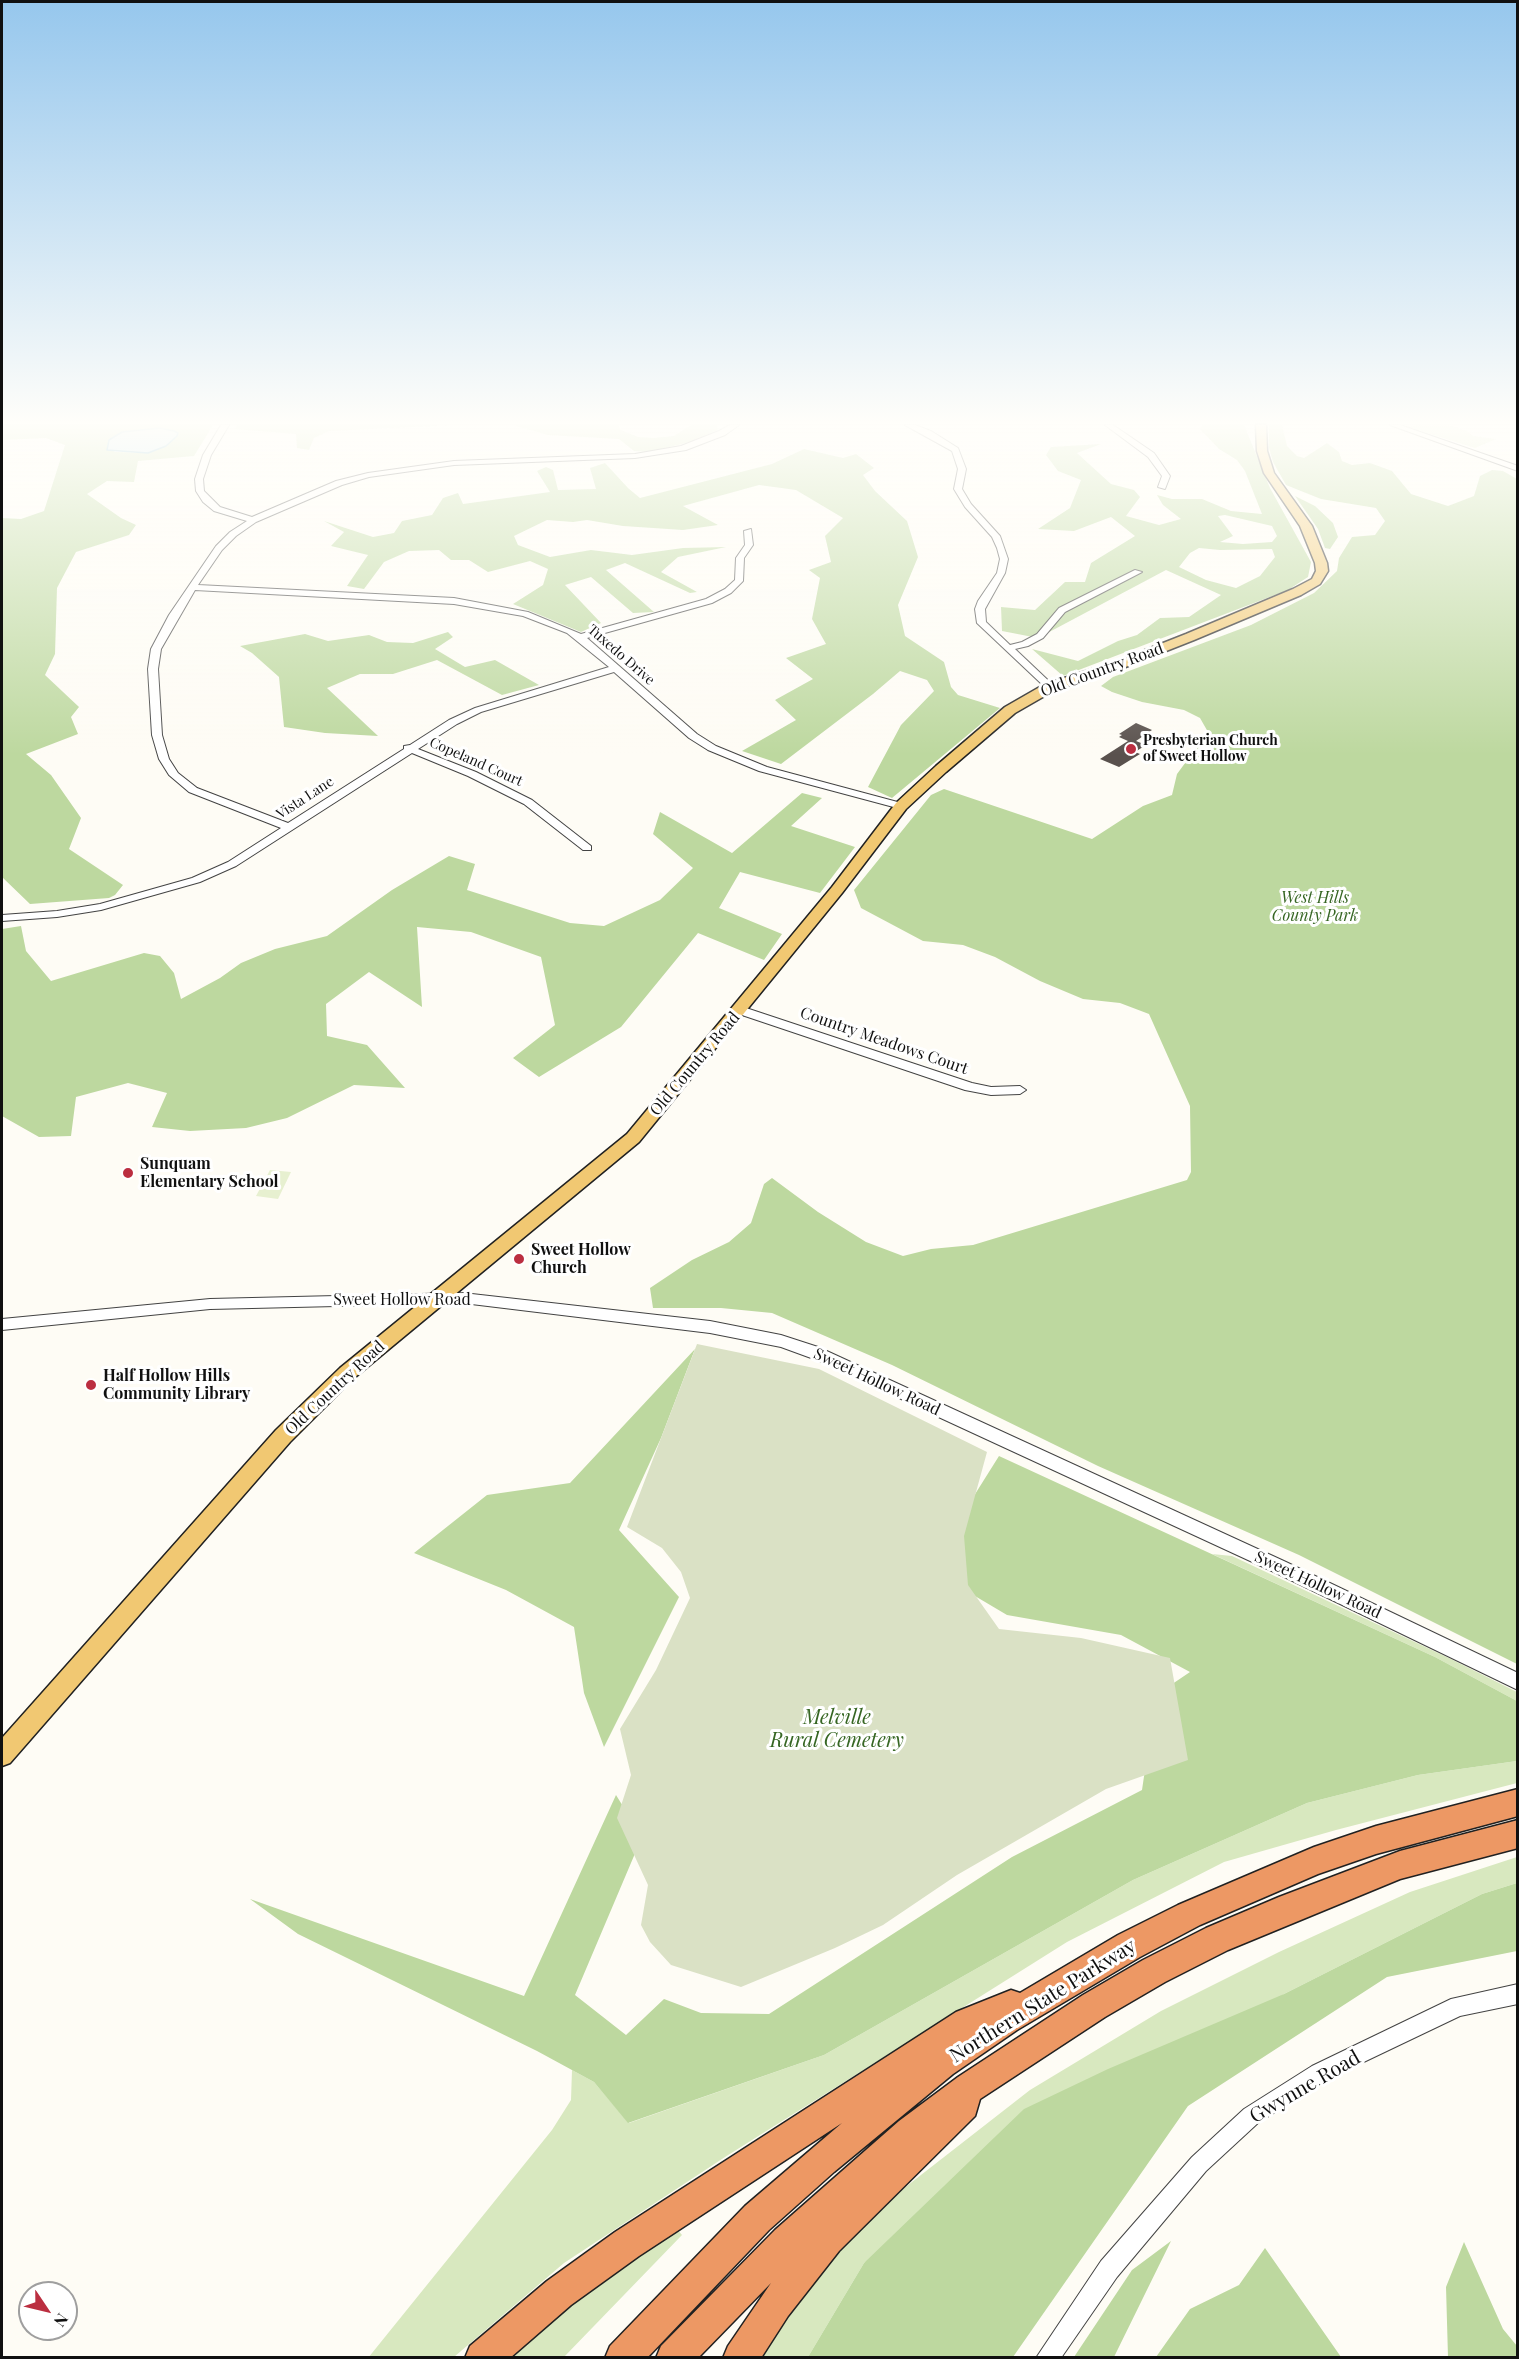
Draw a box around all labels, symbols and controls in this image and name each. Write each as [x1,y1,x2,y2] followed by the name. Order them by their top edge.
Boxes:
[584,621,658,689] street label: Tuxedo Drive
[1038,639,1166,701] street label: Old Country Road
[1143,733,1278,766] place label: Presbyterian Church of Sweet Hollow
[427,734,525,790] street label: Copeland Court
[1124,742,1138,756] marker: Presbyterian Church of Sweet Hollow
[273,773,337,823] street label: Vista Lane
[1272,888,1358,926] park label: West Hills County Park
[798,1003,970,1079] street label: Country Meadows Court
[646,1008,744,1120] street label: Old Country Road
[140,1154,279,1192] place label: Sunquam Elementary School
[121,1166,135,1180] marker: Sunquam Elementary School
[531,1240,631,1278] place label: Sweet Hollow Church
[512,1252,526,1266] marker: Sweet Hollow Church
[333,1290,471,1310] street label: Sweet Hollow Road
[281,1337,389,1439] street label: Old Country Road
[811,1344,943,1420] street label: Sweet Hollow Road
[103,1366,250,1404] place label: Half Hollow Hills Community Library
[84,1378,98,1392] marker: Half Hollow Hills Community Library
[1252,1547,1384,1623] street label: Sweet Hollow Road
[770,1706,904,1753] park label: Melville Rural Cemetery
[946,1934,1140,2068] street label: Northern State Parkway
[1245,2046,1365,2128] street label: Gwynne Road
[18,2281,78,2341] north arrow
[50,2310,73,2331] text: N

